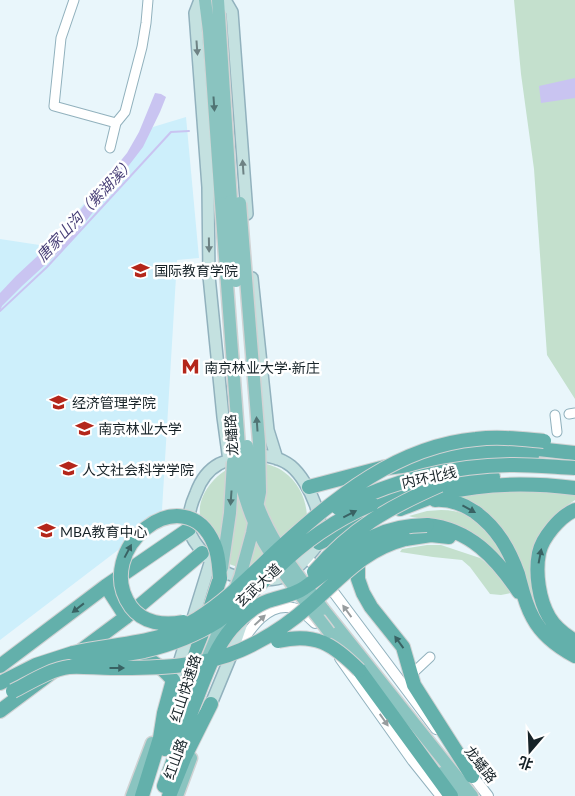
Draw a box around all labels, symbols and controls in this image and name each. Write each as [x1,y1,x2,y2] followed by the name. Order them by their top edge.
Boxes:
[194,40,202,56] one-way arrow
[211,97,219,113] one-way arrow
[32,153,138,265] water label: 唐家山沟（紫湖溪）
[239,159,247,175] one-way arrow
[205,237,213,253] one-way arrow
[130,260,150,280] school or university icon: 国际教育学院
[154,262,238,279] place label: 国际教育学院
[180,357,200,377] metro station icon: 南京林业大学·新庄
[204,359,320,376] place label: 南京林业大学·新庄
[48,392,68,412] school or university icon: 经济管理学院
[72,394,156,411] place label: 经济管理学院
[221,413,241,457] street label: 龙蟠路
[253,416,261,432] one-way arrow
[74,418,94,438] school or university icon: 南京林业大学
[98,420,182,437] place label: 南京林业大学
[58,459,78,479] school or university icon: 人文社会科学学院
[82,461,194,478] place label: 人文社会科学学院
[400,463,458,491] street label: 内环北线
[227,490,235,506] one-way arrow
[462,505,476,513] one-way arrow
[343,510,357,518] one-way arrow
[36,521,56,541] school or university icon: MBA教育中心
[60,523,147,540] place label: MBA教育中心
[124,543,132,558] one-way arrow
[536,548,544,564] one-way arrow
[232,560,284,610] street label: 玄武大道
[72,602,85,613] one-way arrow
[342,605,352,618] one-way arrow
[254,614,266,626] one-way arrow
[394,635,404,649] one-way arrow
[166,652,204,724] street label: 红山快速路
[109,664,125,672] one-way arrow
[379,713,389,727] one-way arrow
[505,726,555,776] north arrow
[160,736,190,782] street label: 红山路
[461,742,501,786] street label: 龙蟠路
[516,753,535,774] text: 北

